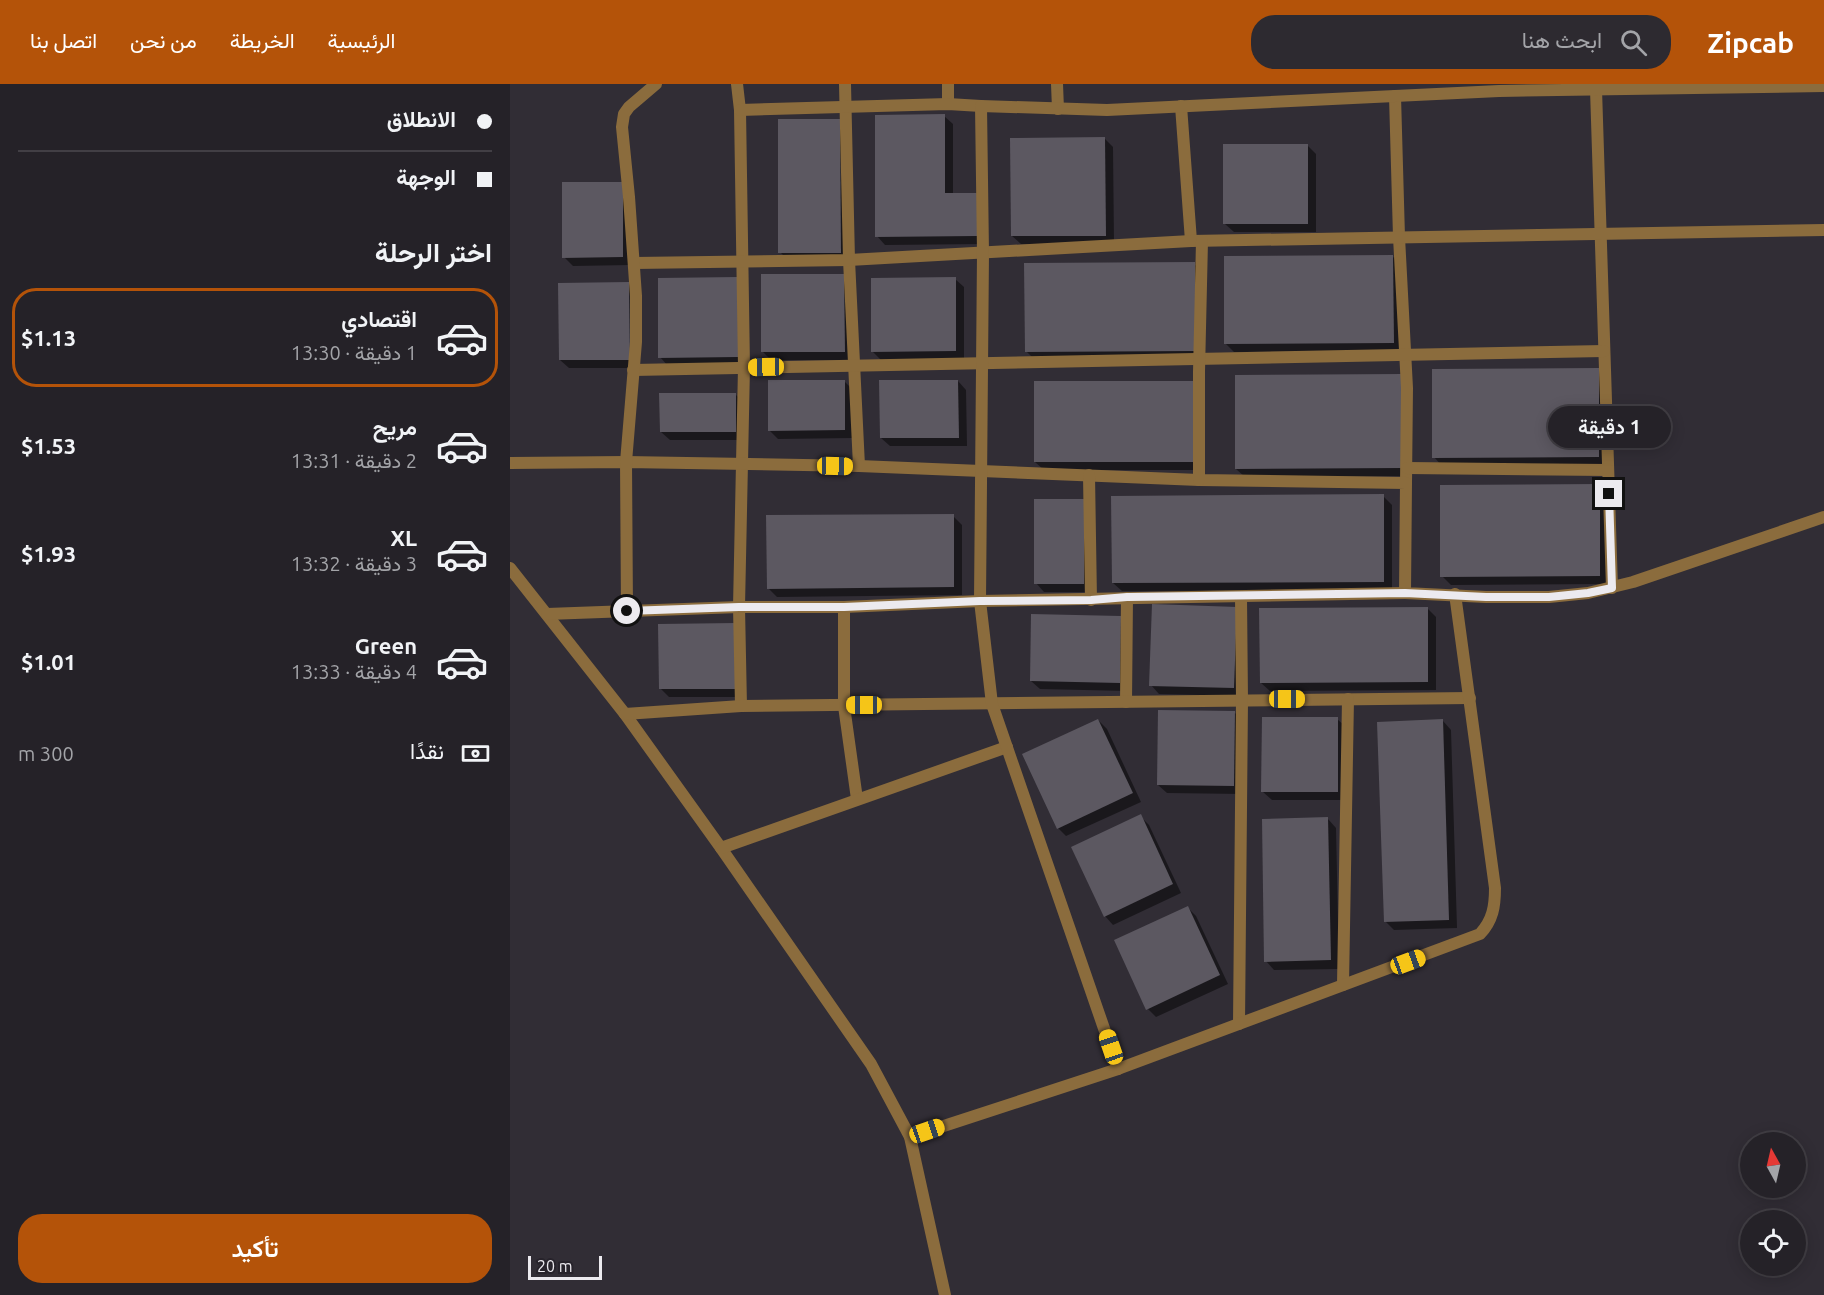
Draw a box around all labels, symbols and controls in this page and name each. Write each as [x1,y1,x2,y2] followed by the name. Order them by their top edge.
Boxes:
[1251,15,1671,69] search box
[1617,26,1650,59] icon: search
[1522,27,1602,52] text: ابحث هنا
[1707,27,1794,58] text: Zipcab
[30,28,97,52] text: اتصل بنا
[130,28,197,52] text: من نحن
[230,28,295,52] text: الخريطة
[328,28,395,52] text: الرئيسية
[387,106,456,131] text: الانطلاق
[396,164,456,189] text: الوجهة
[375,237,492,267] text: اختر الرحلة
[341,306,417,331] text: اقتصادي
[435,311,489,365] icon: car
[21,325,76,350] text: $1.13
[291,341,417,364] text: 1 دقيقة · 13:30
[748,358,784,376] car
[1548,407,1670,449] callout: 1 دقيقة
[373,414,417,439] text: مريح
[1578,415,1641,438] text: 1 دقيقة
[435,419,489,473] icon: car
[21,433,76,458] text: $1.53
[291,449,417,472] text: 2 دقيقة · 13:31
[817,457,853,475] car
[1595,480,1622,507] route end
[390,525,417,550] text: XL
[435,527,489,581] icon: car
[21,541,76,566] text: $1.93
[291,552,417,575] text: 3 دقيقة · 13:32
[613,597,640,624] route start
[355,633,417,658] text: Green
[435,635,489,689] icon: car
[21,649,76,674] text: $1.01
[291,660,417,683] text: 4 دقيقة · 13:33
[1269,690,1305,708] car
[846,696,882,714] car
[459,737,492,770] icon: cash
[410,738,444,763] text: نقدًا
[18,742,74,765] text: 300 m
[1388,947,1428,977] car
[1097,1027,1125,1067] car
[907,1117,947,1145] car
[1740,1132,1806,1198] north arrow
[1740,1132,1806,1276] map controls
[1740,1210,1806,1276] button: locate
[18,1214,492,1283] button: تأكيد
[528,1253,602,1280] scale bar
[537,1257,573,1275] text: 20 m

